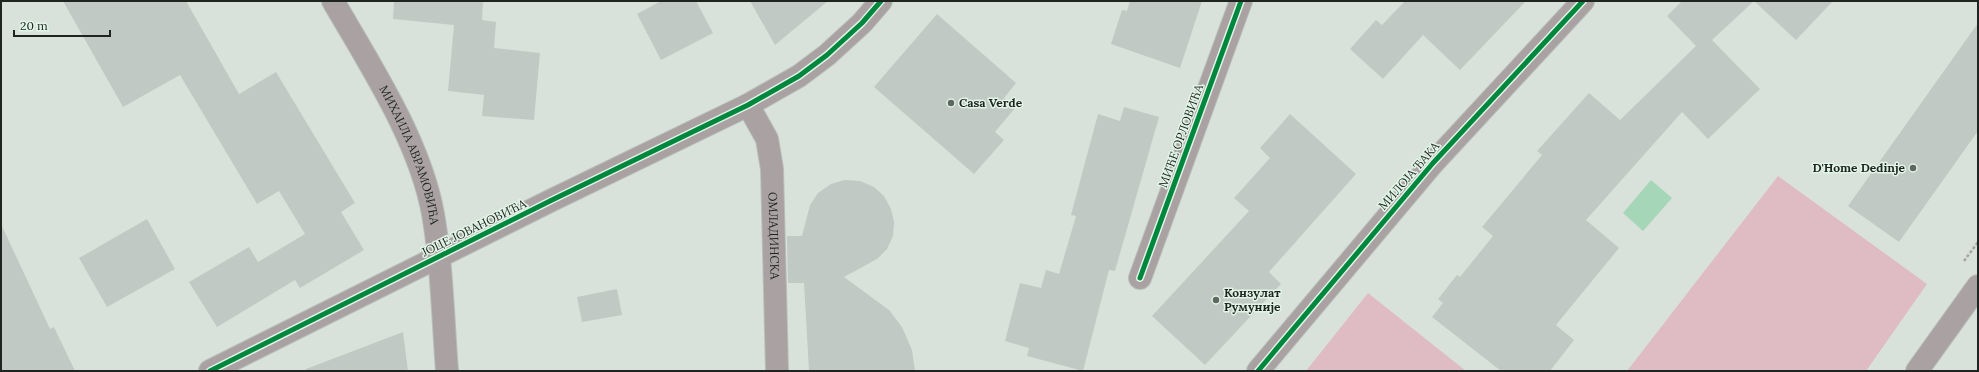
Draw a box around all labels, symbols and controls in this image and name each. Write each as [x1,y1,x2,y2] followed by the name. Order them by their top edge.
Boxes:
[14,12,110,38] scale bar
[20,18,48,33] text: 20 m
[1155,82,1206,190] street label: МИЋЕ ОРЛОВИЋА
[376,83,443,226] street label: МИХАИЛА АВРАМОВИЋА
[959,95,1023,110] place label: Casa Verde
[946,98,956,108] marker: Casa Verde
[1375,138,1443,213] street label: МИЛОЈА ЂАКА
[1813,160,1906,175] place label: D'Home Dedinje
[1908,163,1918,173] marker: D'Home Dedinje
[766,192,783,280] street label: ОМЛАДИНСКА
[418,195,529,260] street label: ЈОЦЕ ЈОВАНОВИЋА
[1224,285,1281,314] place label: Конзулат Румуније
[1211,295,1221,305] marker: Конзулат Румуније

